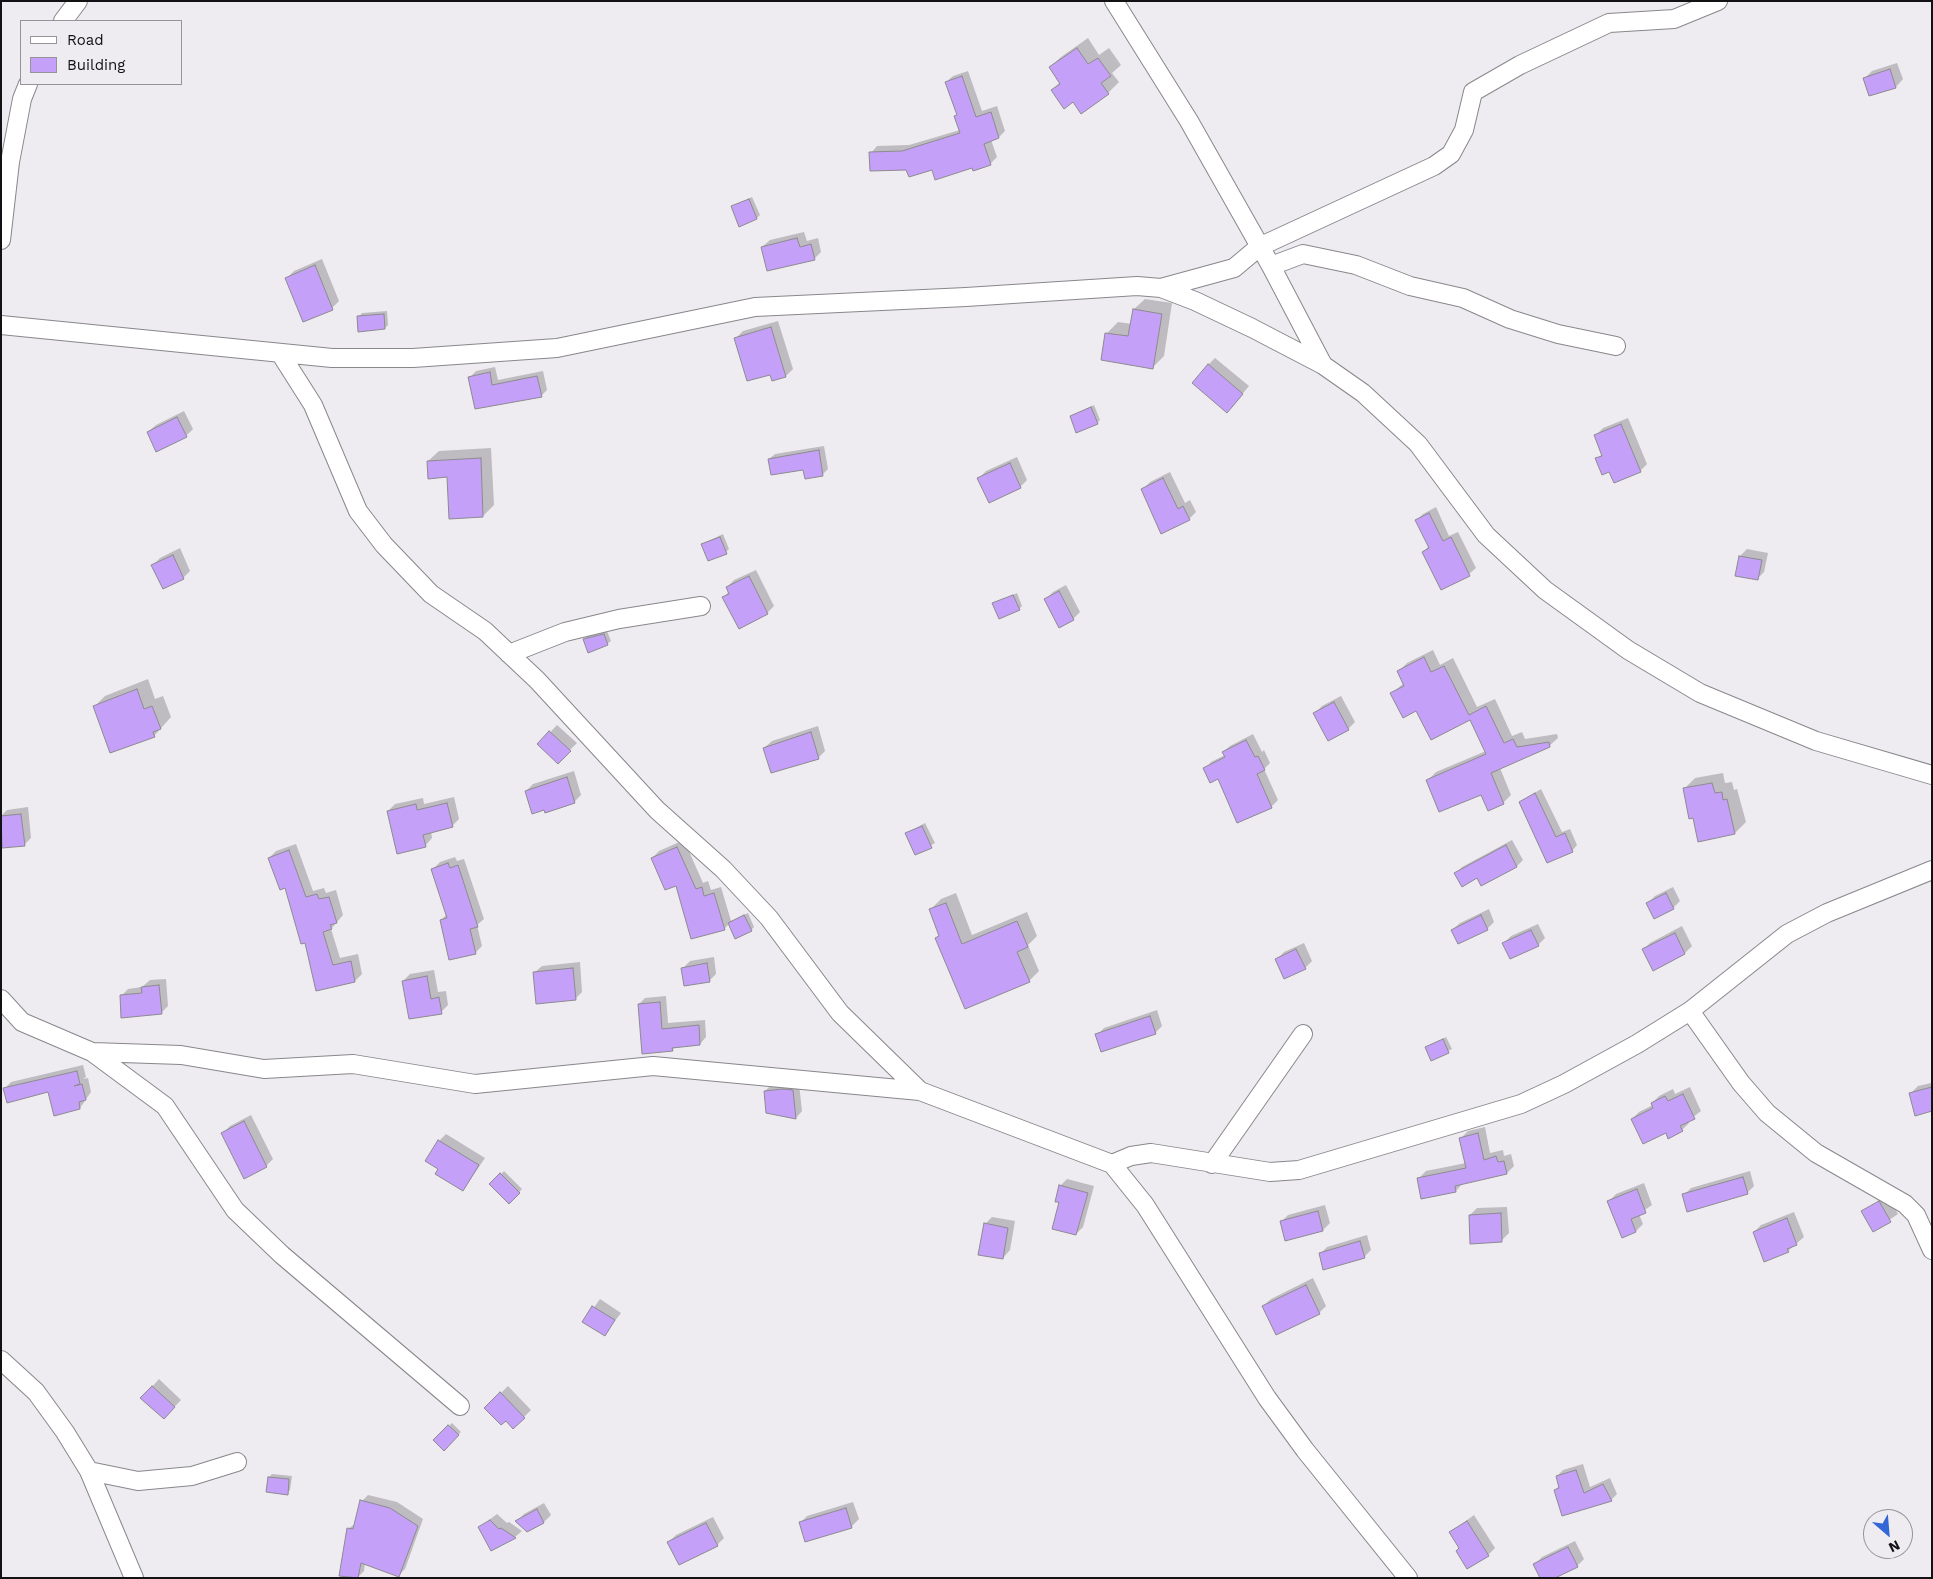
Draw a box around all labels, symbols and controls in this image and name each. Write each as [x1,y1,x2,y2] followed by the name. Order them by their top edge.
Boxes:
[20,20,182,85] legend
[67,31,104,49] text: Road
[67,56,125,74] text: Building
[1863,1509,1913,1559] north arrow
[1886,1537,1903,1556] text: N

